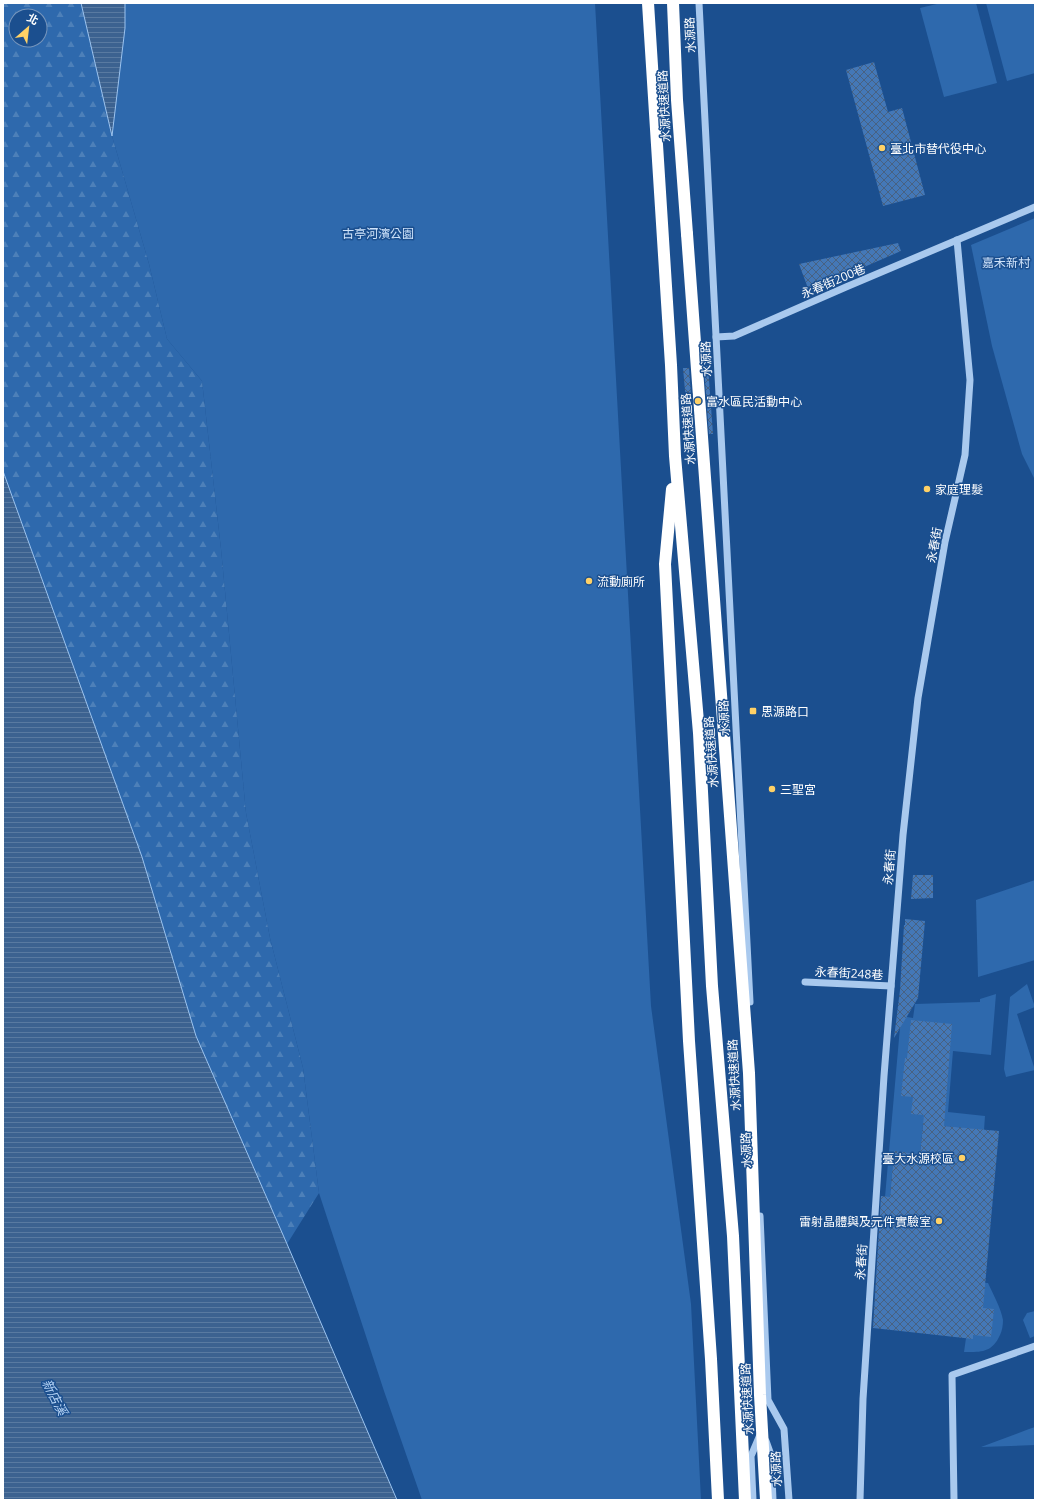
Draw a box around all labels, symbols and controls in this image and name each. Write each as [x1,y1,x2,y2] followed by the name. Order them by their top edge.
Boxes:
[8,8,48,48] north arrow
[25,10,41,28] text: 北
[681,17,699,53] street label: 水源路
[654,70,674,142] street label: 水源快速道路
[890,140,986,157] place label: 臺北市替代役中心
[877,143,887,153] marker: 臺北市替代役中心
[342,225,414,242] park label: 古亭河濱公園
[982,254,1031,271] park label: 嘉禾新村
[798,260,868,302] street label: 永春街200巷
[697,341,715,377] street label: 水源路
[677,392,699,466] street label: 水源快速道路
[706,393,802,410] place label: 富水區民活動中心
[693,396,703,406] marker: 富水區民活動中心
[935,481,983,498] place label: 家庭理髮
[922,484,932,494] marker: 家庭理髮
[922,526,946,564] street label: 永春街
[597,573,645,590] place label: 流動廁所
[584,576,594,586] marker: 流動廁所
[715,700,733,736] street label: 水源路
[761,703,809,720] place label: 思源路口
[748,706,758,716] marker: 思源路口
[700,715,722,789] street label: 水源快速道路
[780,781,816,798] place label: 三聖宮
[767,784,777,794] marker: 三聖宮
[879,848,899,886] street label: 永春街
[814,963,884,983] street label: 永春街248巷
[724,1039,744,1111] street label: 水源快速道路
[737,1132,755,1168] street label: 水源路
[882,1150,954,1167] place label: 臺大水源校區
[957,1153,967,1163] marker: 臺大水源校區
[799,1213,931,1230] place label: 雷射晶體與及元件實驗室
[934,1216,944,1226] marker: 雷射晶體與及元件實驗室
[851,1243,871,1281] street label: 永春街
[737,1363,757,1435] street label: 水源快速道路
[38,1376,73,1420] water label: 新店溪
[767,1451,785,1487] street label: 水源路

